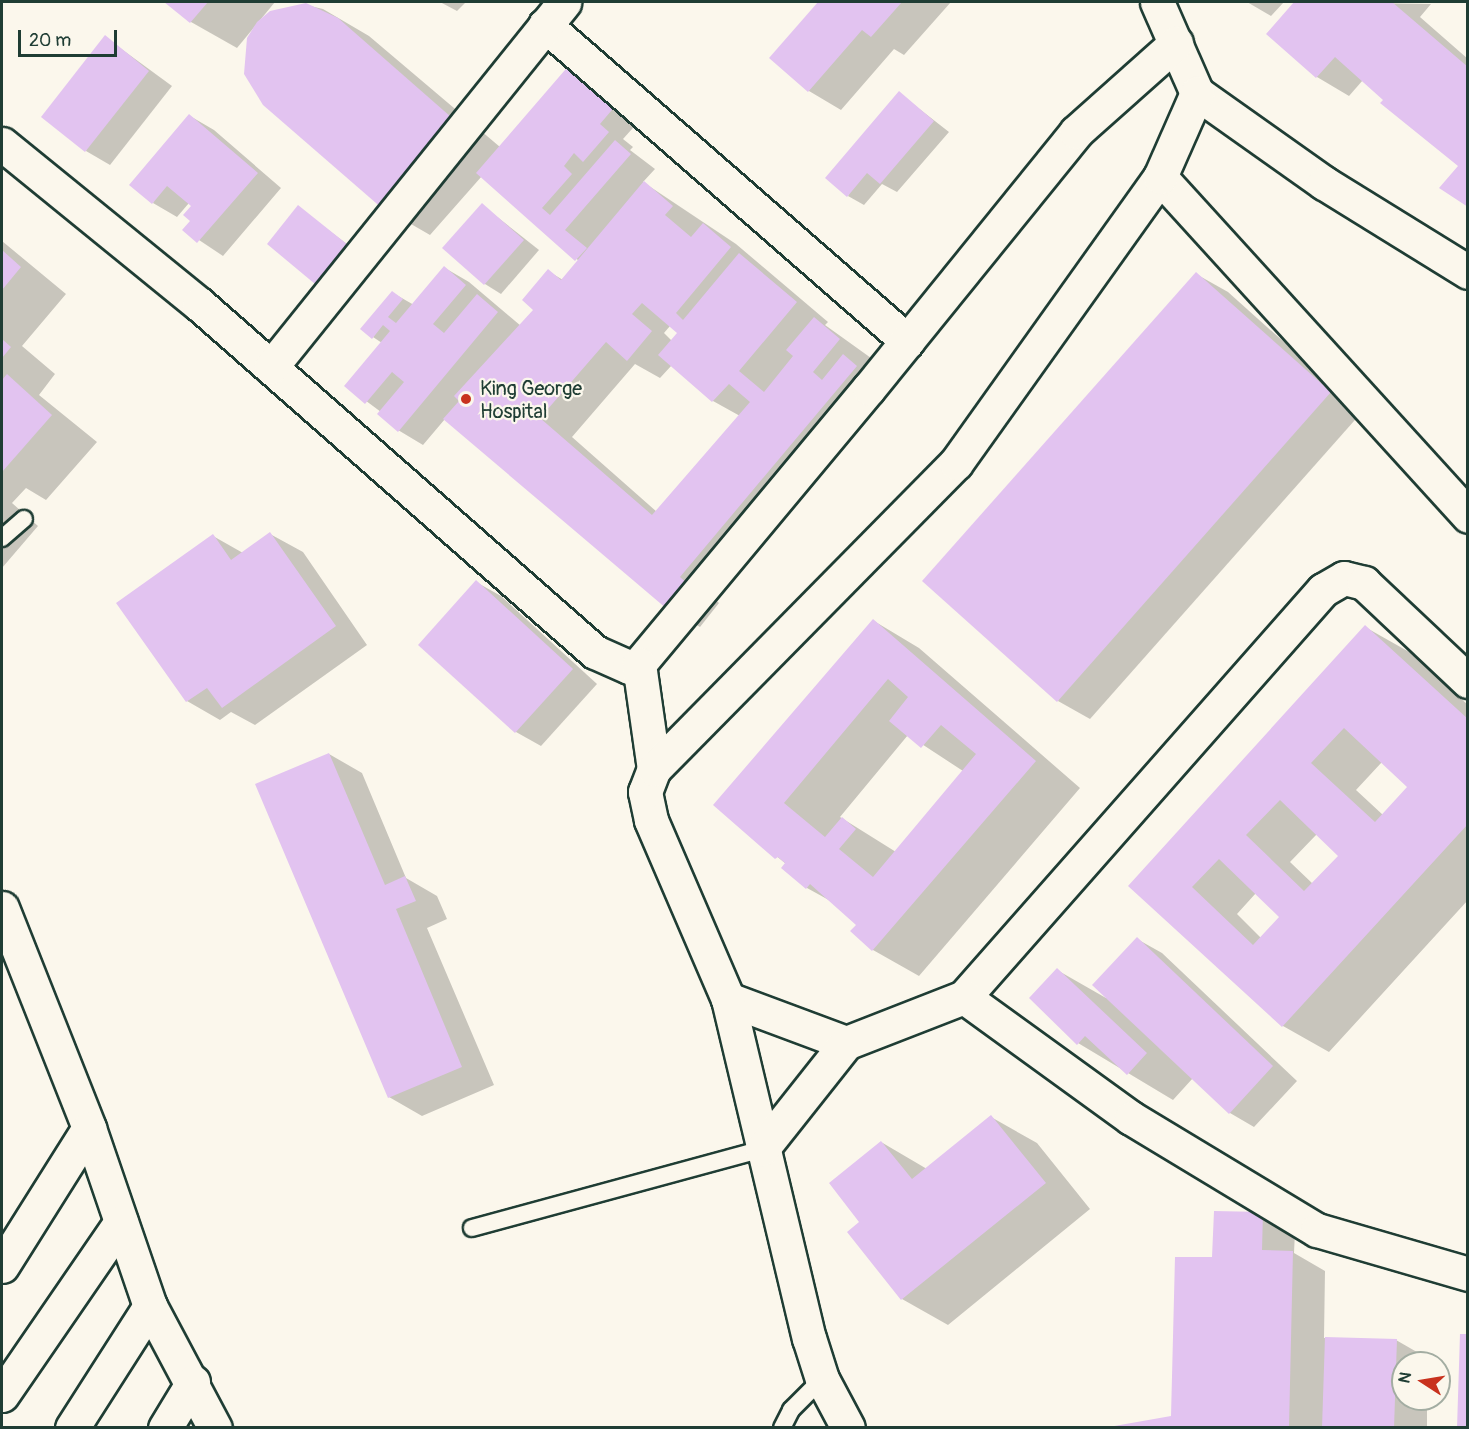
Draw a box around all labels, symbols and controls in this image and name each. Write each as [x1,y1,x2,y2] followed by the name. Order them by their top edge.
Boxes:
[21,18,120,56] scale bar
[29,29,71,52] text: 20 m
[480,376,582,423] place label: King George Hospital
[457,390,475,408] marker: King George Hospital
[1391,1351,1451,1411] north arrow
[1394,1370,1416,1385] text: N

